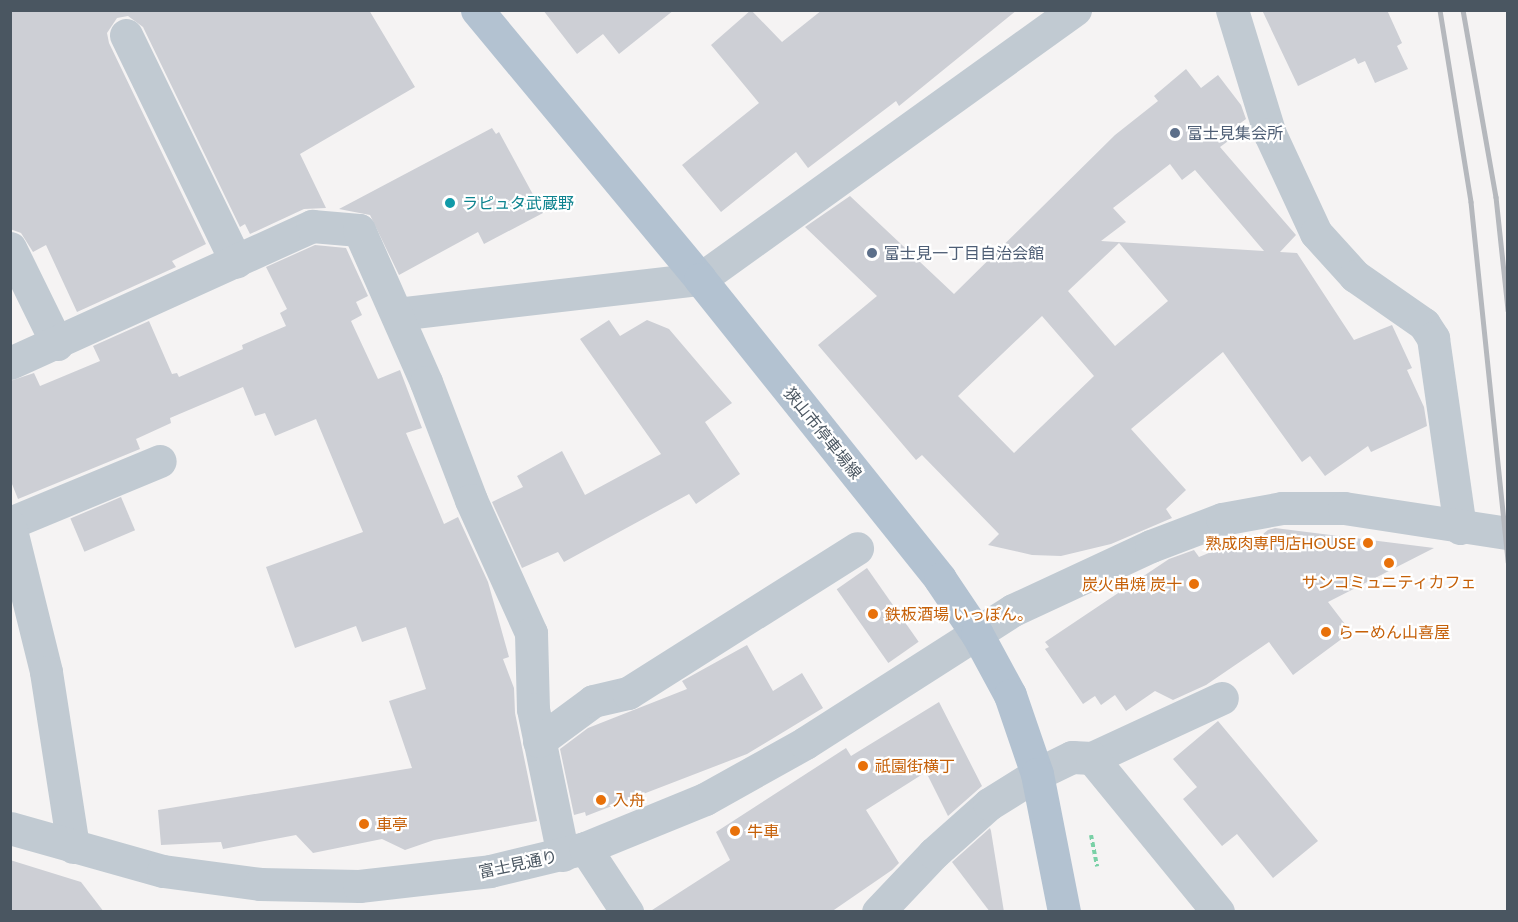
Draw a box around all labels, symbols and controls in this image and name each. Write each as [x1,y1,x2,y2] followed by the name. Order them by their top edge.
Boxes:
[1187,123,1283,143] place label: 富士見集会所
[1168,126,1182,140] marker: 富士見集会所
[462,193,574,213] place label: ラピュタ武蔵野
[443,196,457,210] marker: ラピュタ武蔵野
[884,243,1044,263] place label: 富士見一丁目自治会館
[865,246,879,260] marker: 富士見一丁目自治会館
[780,383,866,483] street label: 狭山市停車場線
[1205,533,1356,553] place label: 熟成肉専門店HOUSE
[1361,536,1375,550] marker: 熟成肉専門店HOUSE
[1382,556,1396,570] marker: サンコミュニティカフェ
[1301,572,1477,592] place label: サンコミュニティカフェ
[1082,574,1182,594] place label: 炭火串焼 炭十
[1187,577,1201,591] marker: 炭火串焼 炭十
[885,604,1033,624] place label: 鉄板酒場 いっぽん。
[866,607,880,621] marker: 鉄板酒場 いっぽん。
[1338,622,1450,642] place label: らーめん山喜屋
[1319,625,1333,639] marker: らーめん山喜屋
[875,756,955,776] place label: 祇園街横丁
[856,759,870,773] marker: 祇園街横丁
[613,790,645,810] place label: 入舟
[594,793,608,807] marker: 入舟
[376,814,408,834] place label: 車亭
[357,817,371,831] marker: 車亭
[747,821,779,841] place label: 牛車
[728,824,742,838] marker: 牛車
[477,846,559,882] street label: 富士見通り

